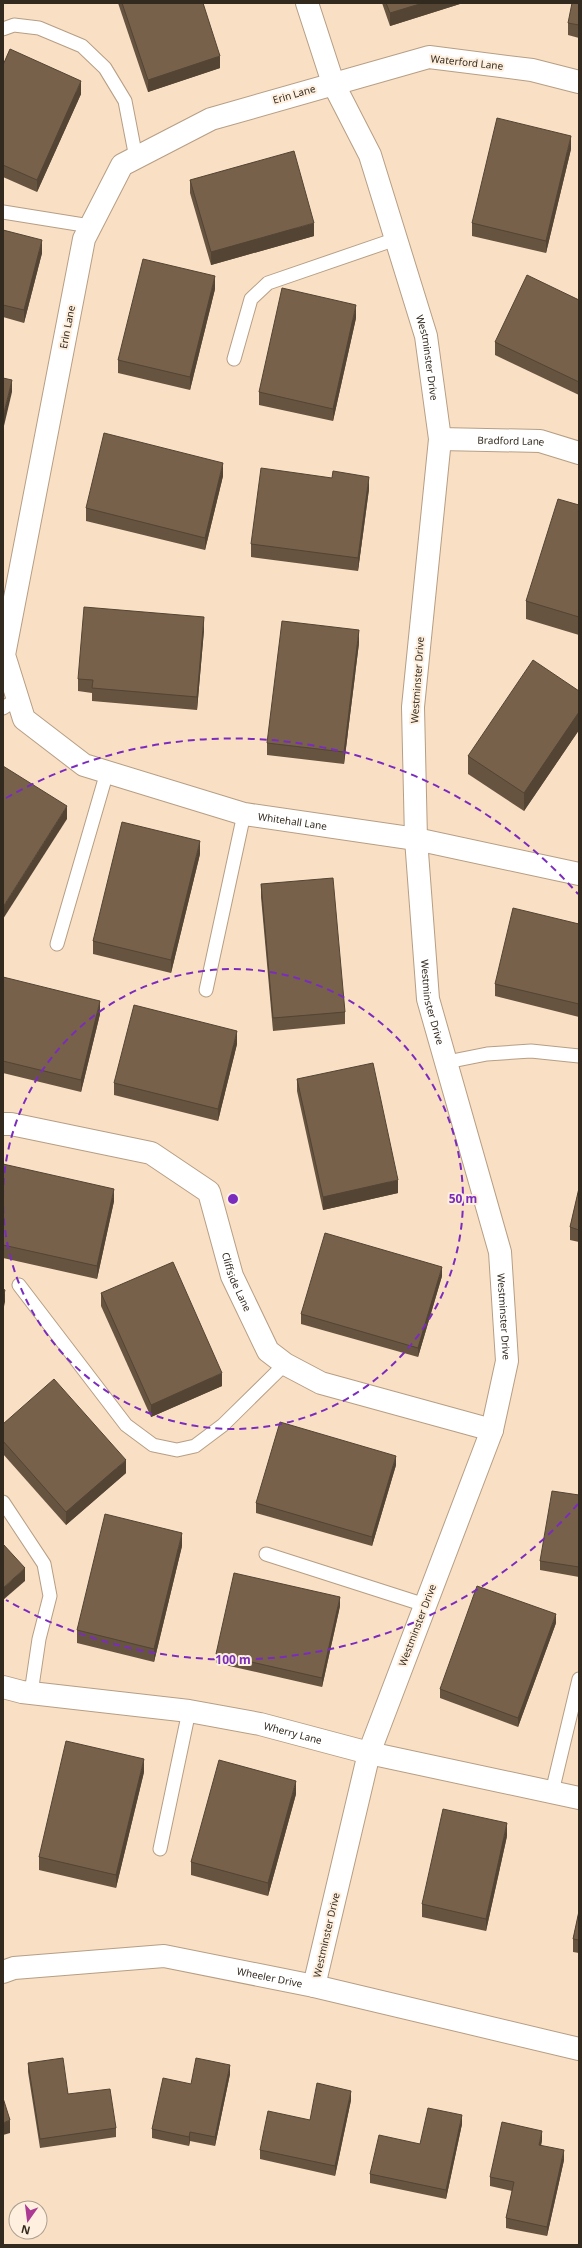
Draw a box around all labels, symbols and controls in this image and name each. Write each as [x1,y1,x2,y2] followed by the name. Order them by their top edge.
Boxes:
[430,51,504,73] street label: Waterford Lane
[271,81,317,107] street label: Erin Lane
[56,304,78,350] street label: Erin Lane
[413,313,442,402] street label: Westminster Drive
[477,433,547,449] street label: Bradford Lane
[407,636,427,724] street label: Westminster Drive
[257,809,328,833] street label: Whitehall Lane
[418,959,448,1047] street label: Westminster Drive
[449,1190,477,1207] text: 50 m
[226,1192,240,1206] centre of rings
[219,1251,255,1314] street label: Cliffside Lane
[494,1273,514,1361] street label: Westminster Drive
[395,1582,439,1668] street label: Westminster Drive
[215,1651,251,1668] text: 100 m
[262,1718,324,1747] street label: Wherry Lane
[309,1891,343,1979] street label: Westminster Drive
[236,1964,304,1991] street label: Wheeler Drive
[8,2200,48,2240] north arrow
[19,2222,32,2239] text: N

